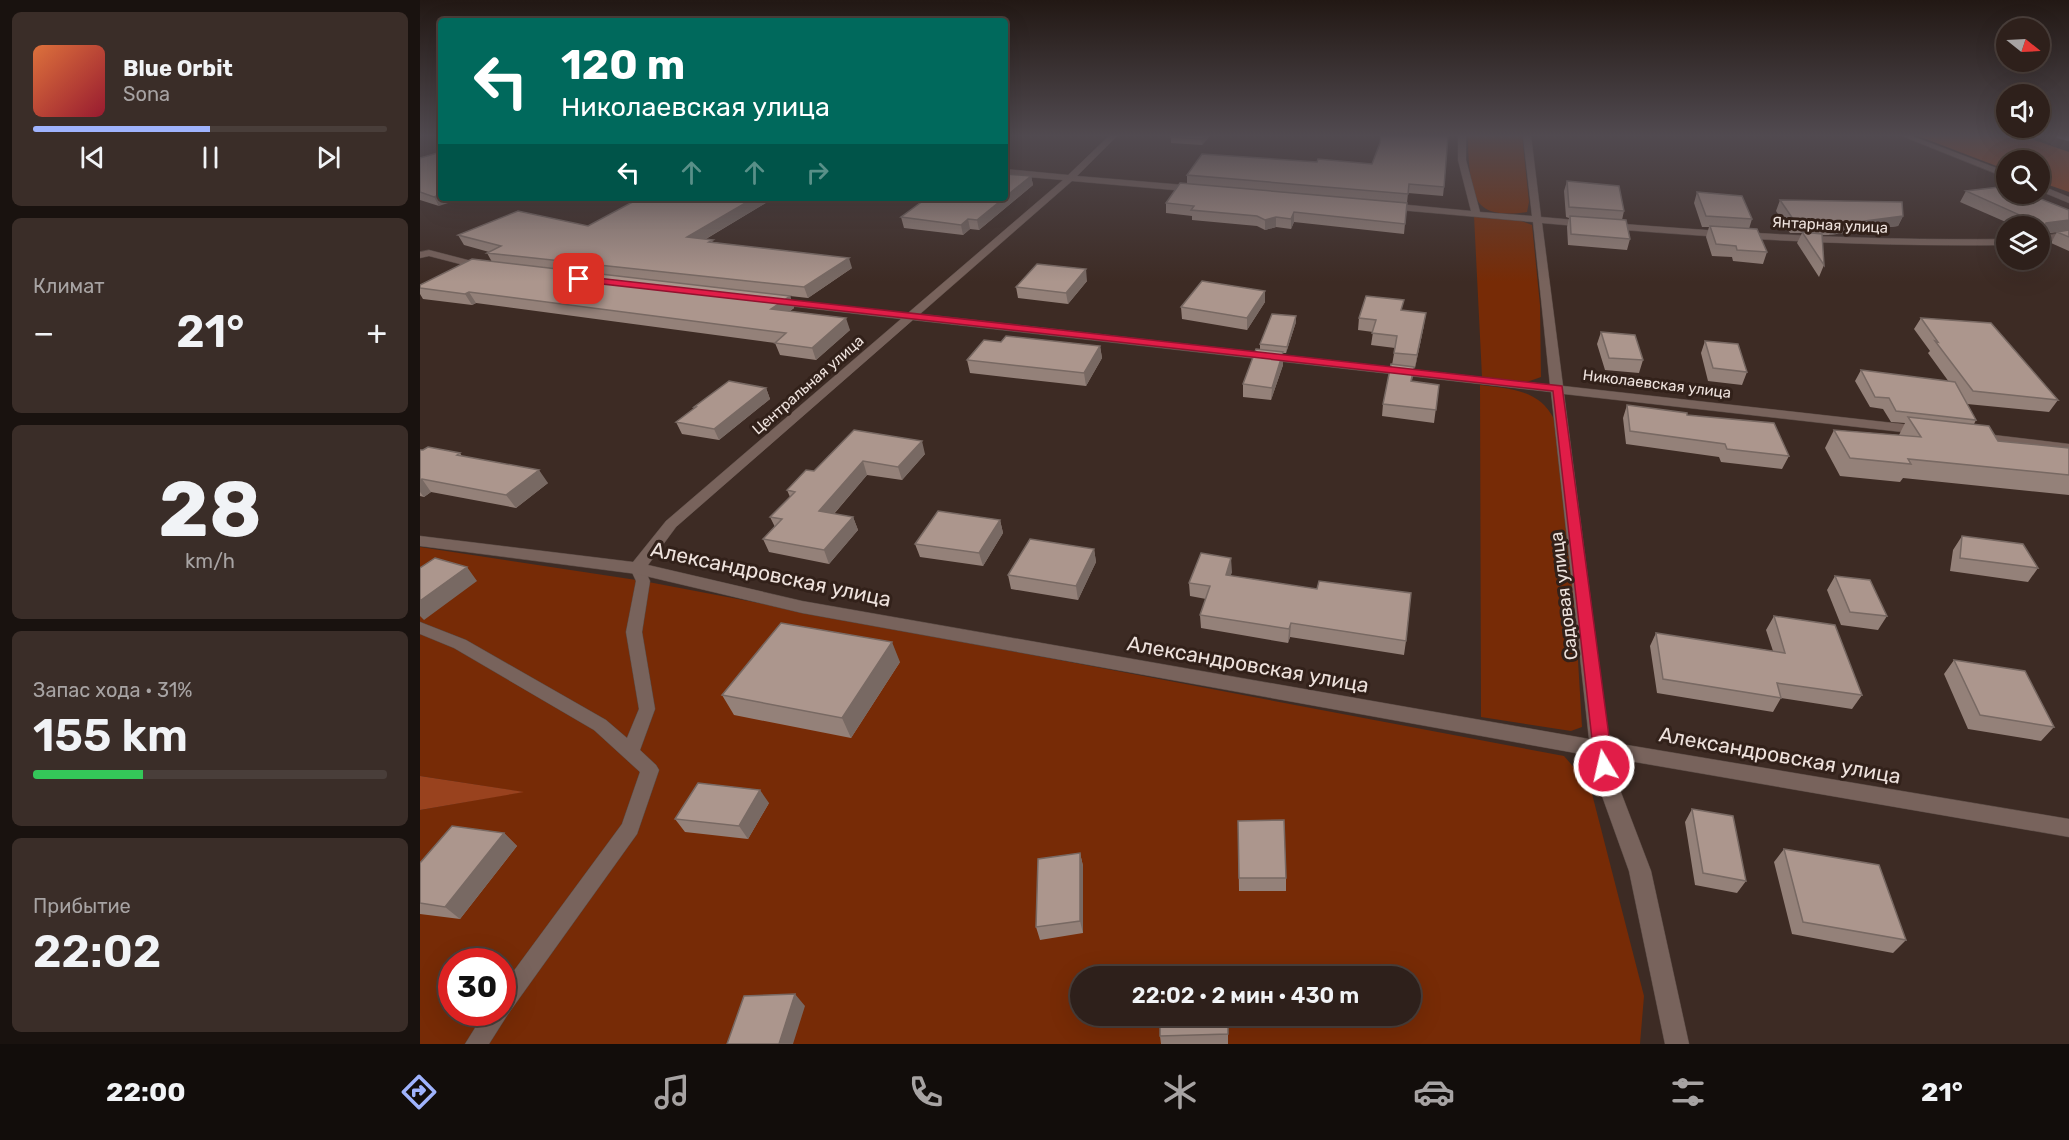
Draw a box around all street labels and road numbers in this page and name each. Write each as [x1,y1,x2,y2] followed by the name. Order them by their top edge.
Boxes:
[1771,213,1889,237] street label: Янтарная улица
[749,332,867,438] street label: Центральная улица
[1582,366,1732,402] street label: Николаевская улица
[1545,531,1583,661] street label: Садовая улица
[649,536,893,612] street label: Александровская улица
[1125,630,1371,698] street label: Александровская улица
[1657,721,1903,789] street label: Александровская улица

